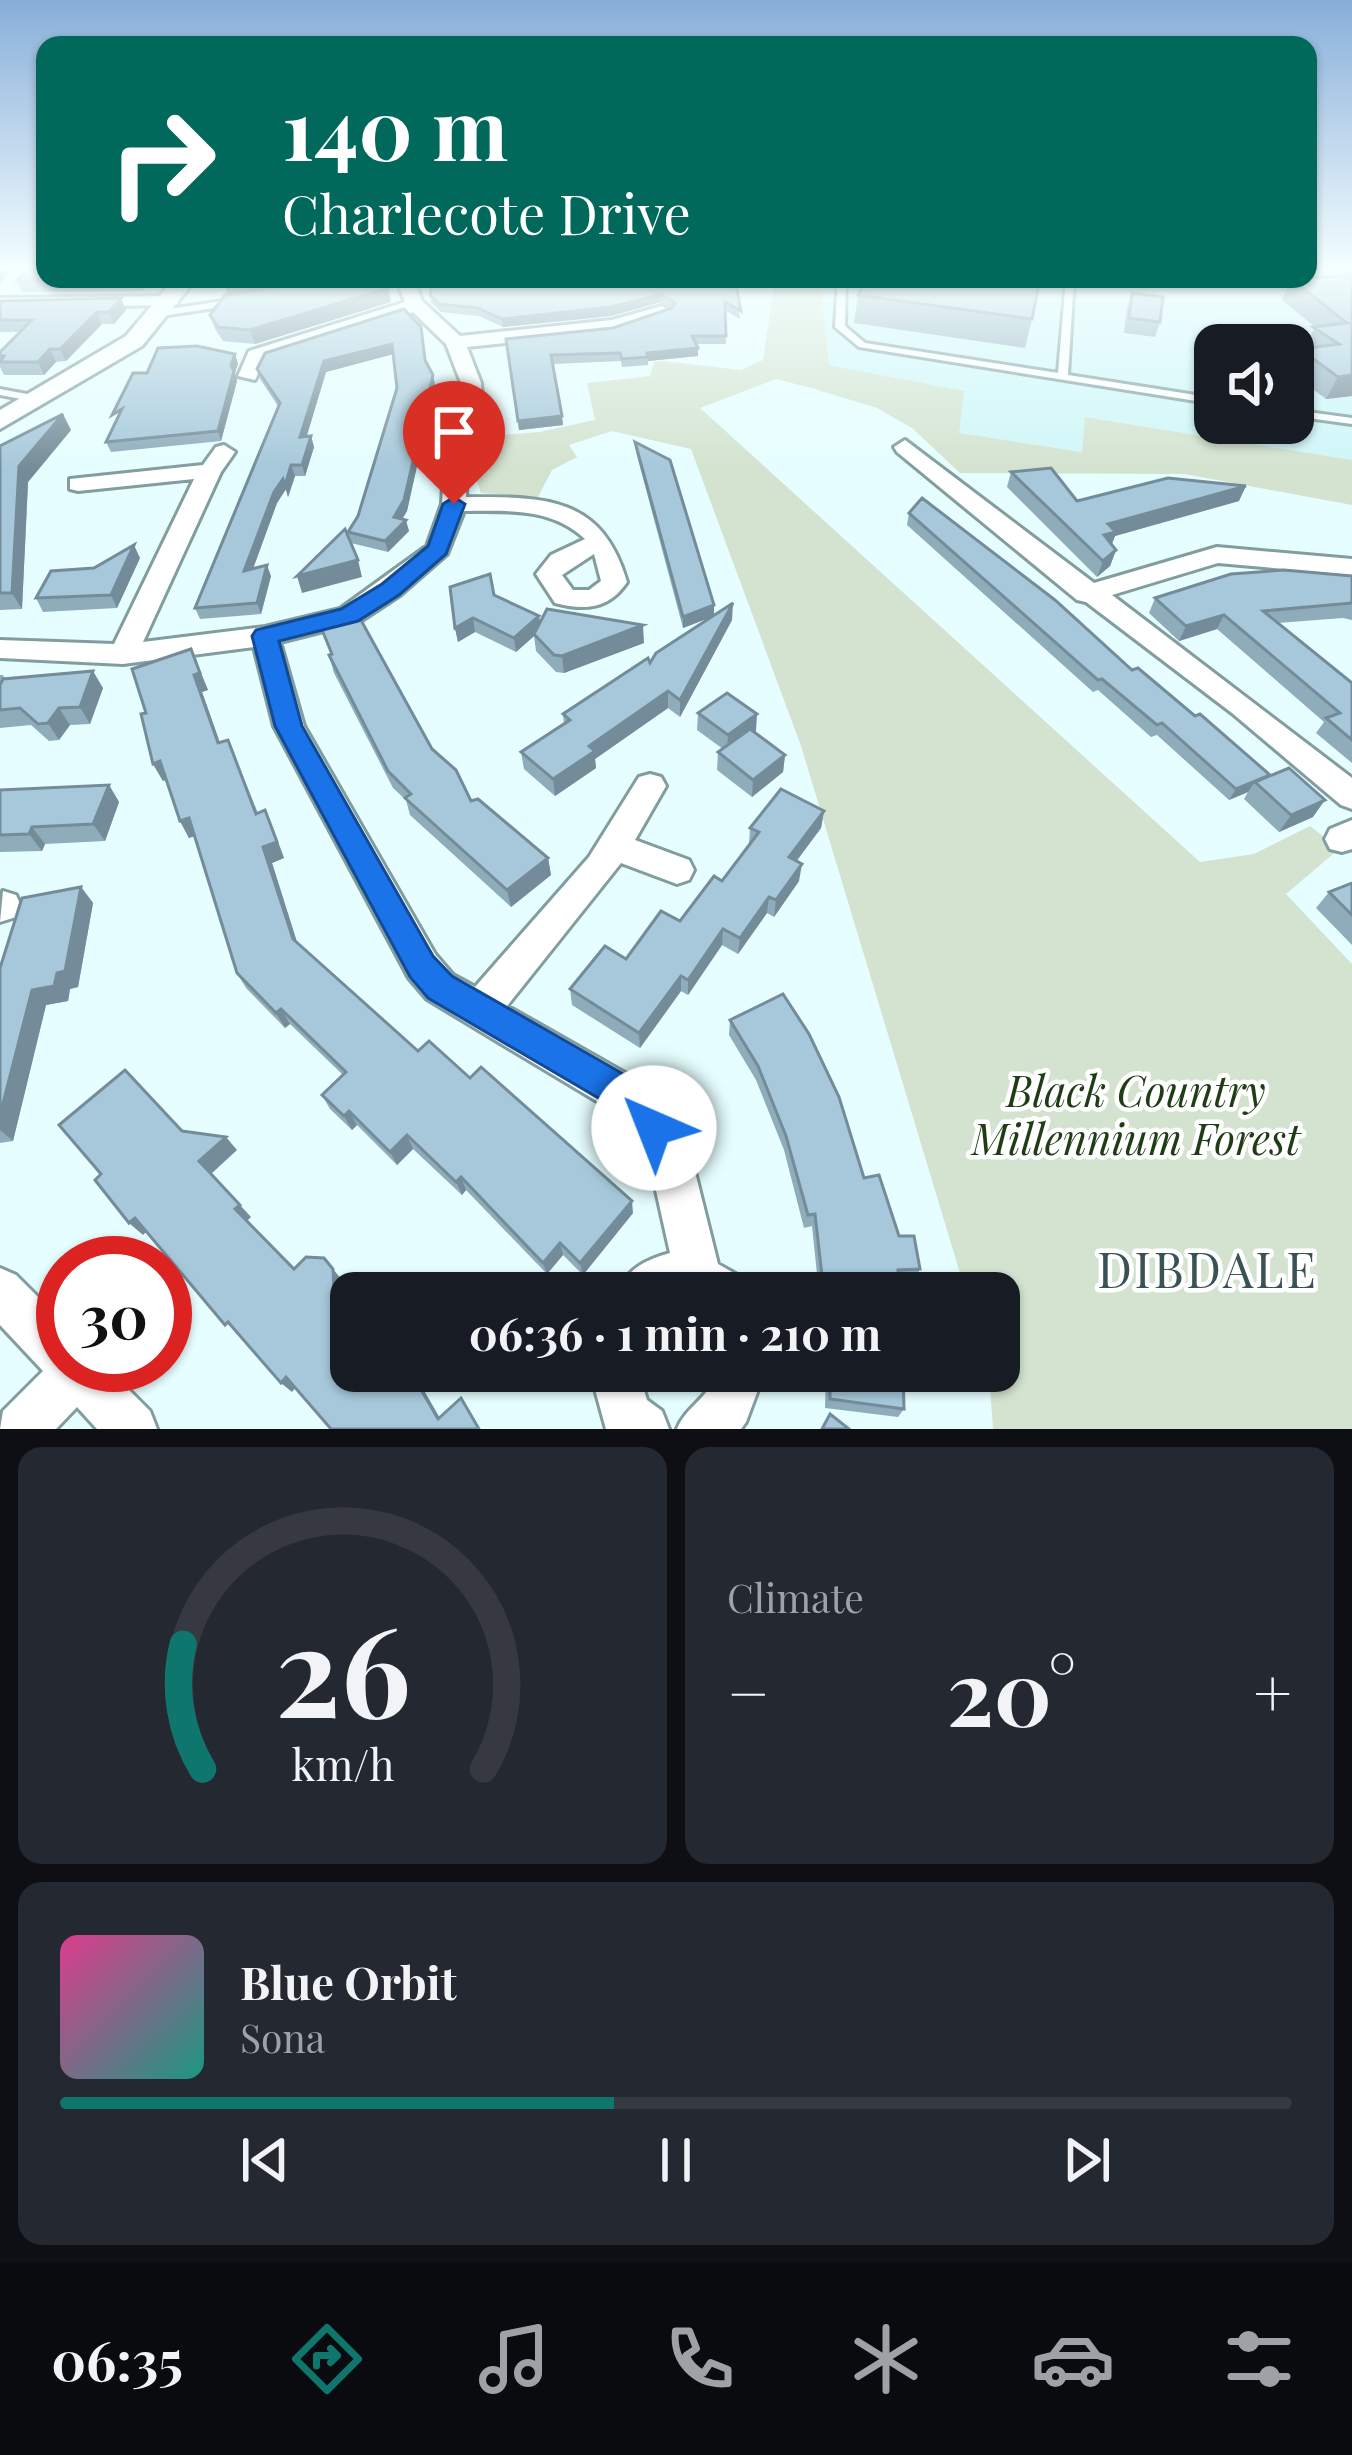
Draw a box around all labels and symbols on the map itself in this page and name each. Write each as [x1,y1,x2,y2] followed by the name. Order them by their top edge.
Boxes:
[403,381,505,504] pin
[970,1062,1302,1166] park label: Black Country Millennium Forest
[591,1065,717,1191] position arrow
[36,1236,192,1392] speed limit sign: 30
[1097,1236,1319,1300] district label: DIBDALE

